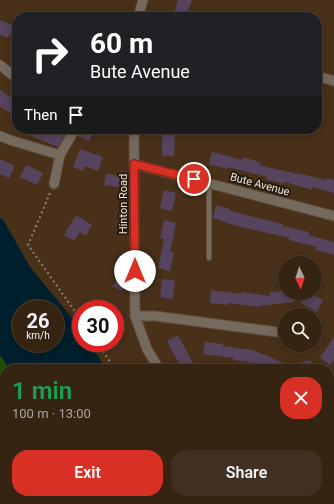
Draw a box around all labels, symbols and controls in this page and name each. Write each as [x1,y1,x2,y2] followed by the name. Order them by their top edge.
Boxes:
[90,27,153,60] text: 60 m
[24,28,76,80] icon: right
[90,61,190,82] text: Bute Avenue
[65,104,87,126] icon: arrive
[24,106,57,124] text: Then
[177,162,211,196] pin
[183,168,205,190] icon: arrive
[229,170,291,199] street label: Bute Avenue
[117,174,130,234] street label: Hinton Road
[114,250,156,292] position arrow
[278,256,322,300] north arrow
[278,256,322,352] map controls
[72,300,124,352] speed limit sign: 30
[278,308,322,352] button: search
[27,309,49,333] text: 26
[26,330,50,341] text: km/h
[12,377,72,405] text: 1 min
[280,377,322,419] button: close
[12,406,91,421] text: 100 m · 13:00
[12,450,163,496] button: Exit
[171,450,322,496] button: Share

